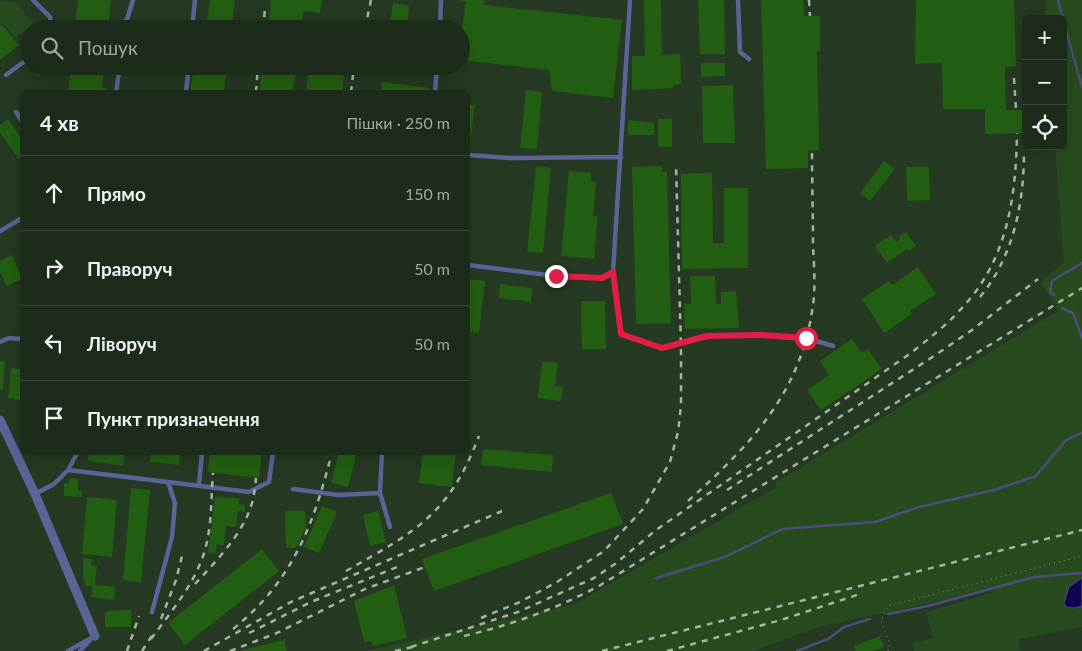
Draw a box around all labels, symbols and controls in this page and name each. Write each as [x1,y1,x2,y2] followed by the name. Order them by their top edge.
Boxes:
[1022,15,1067,150] map controls
[1022,15,1067,60] button: +
[20,20,470,75] search box
[38,34,66,62] icon: search
[78,36,138,59] text: Пошук
[1022,60,1067,105] button: −
[1022,105,1067,150] button: locate
[40,110,79,135] text: 4 хв
[346,113,450,132] text: Пішки · 250 m
[40,179,68,207] icon: ahead
[87,182,146,205] text: Прямо
[405,184,450,203] text: 150 m
[40,254,68,282] icon: right
[87,257,172,280] text: Праворуч
[414,259,450,278] text: 50 m
[545,265,568,288] route end
[795,327,818,350] route start
[40,329,68,357] icon: left
[87,332,157,355] text: Ліворуч
[414,334,450,353] text: 50 m
[40,404,68,432] icon: arrive
[87,407,260,430] text: Пункт призначення

